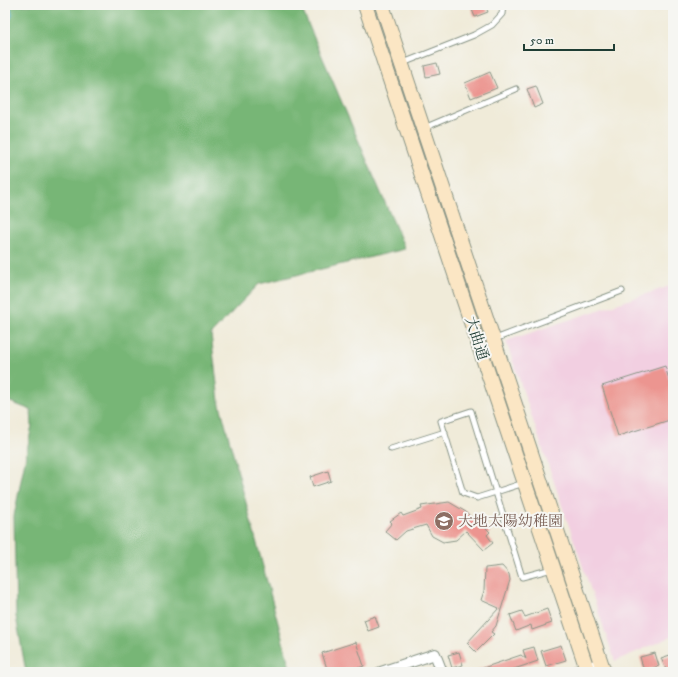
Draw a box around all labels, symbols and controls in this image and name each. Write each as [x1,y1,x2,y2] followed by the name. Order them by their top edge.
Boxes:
[524,26,614,52] scale bar
[530,33,554,48] text: 50 m
[461,314,493,362] street label: 大曲通
[433,510,455,532] school or university icon: 大地太陽幼稚園
[458,512,563,531] place label: 大地太陽幼稚園

